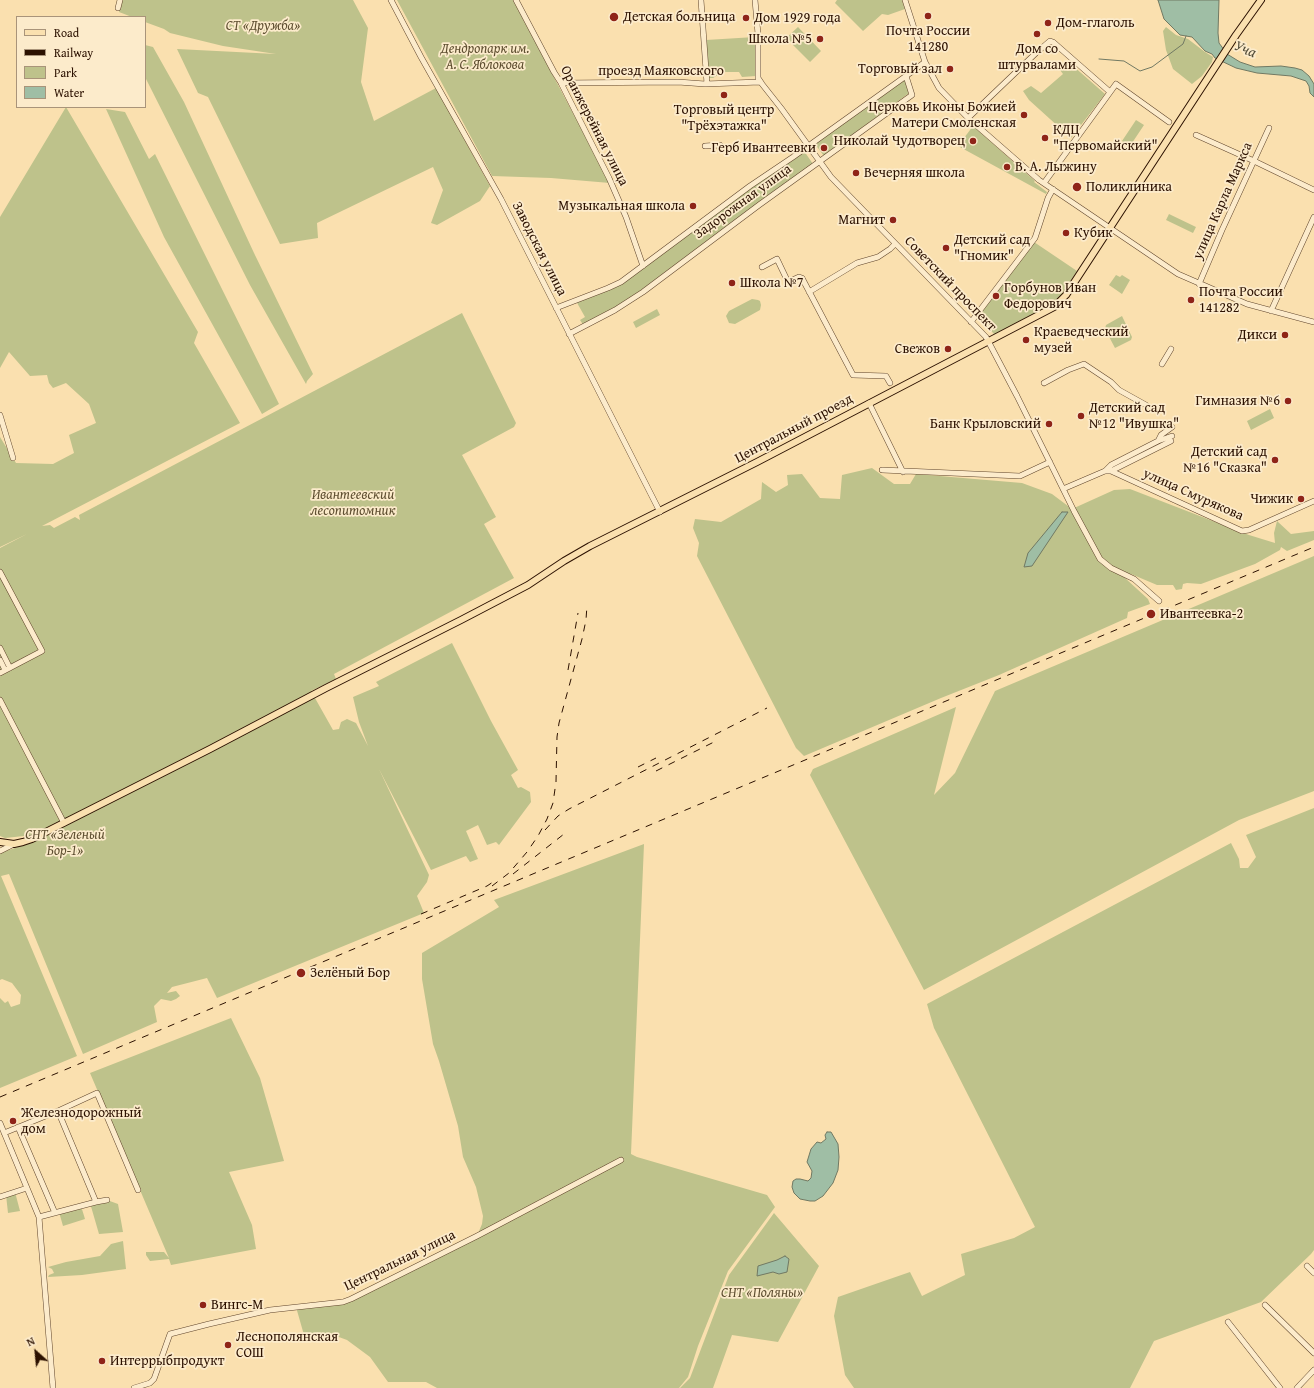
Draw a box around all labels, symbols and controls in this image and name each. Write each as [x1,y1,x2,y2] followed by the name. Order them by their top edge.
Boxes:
[623,9,735,25] place label: Детская больница
[754,10,841,26] place label: Дом 1929 года
[608,11,620,23] marker: Детская больница
[923,11,933,21] marker: Почта России 141280
[741,13,751,23] marker: Дом 1929 года
[1056,15,1135,31] place label: Дом-глаголь
[16,16,146,108] legend
[226,18,300,34] park label: СТ «Дружба»
[1043,18,1053,28] marker: Дом-глаголь
[886,23,970,56] place label: Почта России 141280
[54,24,79,41] text: Road
[1032,29,1042,39] marker: Дом со штурвалами
[748,31,812,47] place label: Школа №5
[815,34,825,44] marker: Школа №5
[1231,37,1259,63] water label: Уча
[441,41,529,74] park label: Дендропарк им. А. С. Яблокова
[998,41,1076,74] place label: Дом со штурвалами
[54,44,93,61] text: Railway
[858,61,942,77] place label: Торговый зал
[556,63,632,189] street label: Оранжерейная улица
[598,63,724,79] street label: проезд Маяковского
[54,64,77,81] text: Park
[945,64,955,74] marker: Торговый зал
[54,84,84,101] text: Water
[719,90,729,100] marker: Торговый центр "Трёхэтажка"
[868,99,1016,132] place label: Церковь Иконы Божией Матери Смоленская
[674,102,774,134] place label: Торговый центр "Трёхэтажка"
[1019,110,1029,120] marker: Церковь Иконы Божией Матери Смоленская
[1053,122,1158,154] place label: КДЦ "Первомайский"
[834,133,965,149] place label: Николай Чудотворец
[1040,133,1050,143] marker: КДЦ "Первомайский"
[968,136,978,146] marker: Николай Чудотворец
[711,140,816,156] place label: Герб Ивантеевки
[1190,140,1256,262] street label: улица Карла Маркса
[819,143,829,153] marker: Герб Ивантеевки
[1015,159,1097,175] place label: В. А. Лыжину
[691,161,795,243] street label: Задорожная улица
[1002,162,1012,172] marker: В. А. Лыжину
[864,165,965,181] place label: Вечерняя школа
[851,168,861,178] marker: Вечерняя школа
[1086,179,1172,195] place label: Поликлиника
[1071,181,1083,193] marker: Поликлиника
[558,198,685,214] place label: Музыкальная школа
[508,199,570,299] street label: Заводская улица
[688,201,698,211] marker: Музыкальная школа
[838,212,885,228] place label: Магнит
[888,215,898,225] marker: Магнит
[1074,225,1113,241] place label: Кубик
[1061,228,1071,238] marker: Кубик
[954,232,1030,264] place label: Детский сад "Гномик"
[900,233,1000,335] street label: Советский проспект
[941,243,951,253] marker: Детский сад "Гномик"
[740,275,804,291] place label: Школа №7
[727,278,737,288] marker: Школа №7
[1004,280,1096,312] place label: Горбунов Иван Федорович
[1199,284,1283,316] place label: Почта России 141282
[991,291,1001,301] marker: Горбунов Иван Федорович
[1186,295,1196,305] marker: Почта России 141282
[1034,324,1129,356] place label: Краеведческий музей
[1238,327,1277,343] place label: Дикси
[1280,330,1290,340] marker: Дикси
[1021,335,1031,345] marker: Краеведческий музей
[895,341,940,357] place label: Свежов
[943,344,953,354] marker: Свежов
[732,391,856,467] street label: Центральный проезд
[1196,393,1280,409] place label: Гимназия №6
[1283,396,1293,406] marker: Гимназия №6
[1089,400,1179,432] place label: Детский сад №12 "Ивушка"
[1076,411,1086,421] marker: Детский сад №12 "Ивушка"
[930,416,1041,432] place label: Банк Крыловский
[1044,419,1054,429] marker: Банк Крыловский
[1183,444,1267,476] place label: Детский сад №16 "Сказка"
[1270,455,1280,465] marker: Детский сад №16 "Сказка"
[1140,465,1246,525] street label: улица Смурякова
[310,487,396,520] park label: Ивантеевский лесопитомник
[1250,491,1293,507] place label: Чижик
[1296,494,1306,504] marker: Чижик
[1160,606,1243,622] place label: Ивантеевка-2
[1145,608,1157,620] marker: Ивантеевка-2
[25,827,105,860] park label: СНТ «Зеленый Бор-1»
[310,965,390,981] place label: Зелёный Бор
[295,967,307,979] marker: Зелёный Бор
[21,1105,142,1138] place label: Железнодорожный дом
[8,1116,18,1126] marker: Железнодорожный дом
[342,1227,458,1295] street label: Центральная улица
[721,1285,803,1301] park label: СНТ «Поляны»
[211,1297,263,1313] place label: Вингс-М
[198,1300,208,1310] marker: Вингс-М
[236,1329,338,1362] place label: Леснополянская СОШ
[16,1332,56,1372] north arrow
[24,1333,37,1350] text: N
[223,1340,233,1350] marker: Леснополянская СОШ
[110,1353,224,1369] place label: Интеррыбпродукт
[97,1356,107,1366] marker: Интеррыбпродукт

